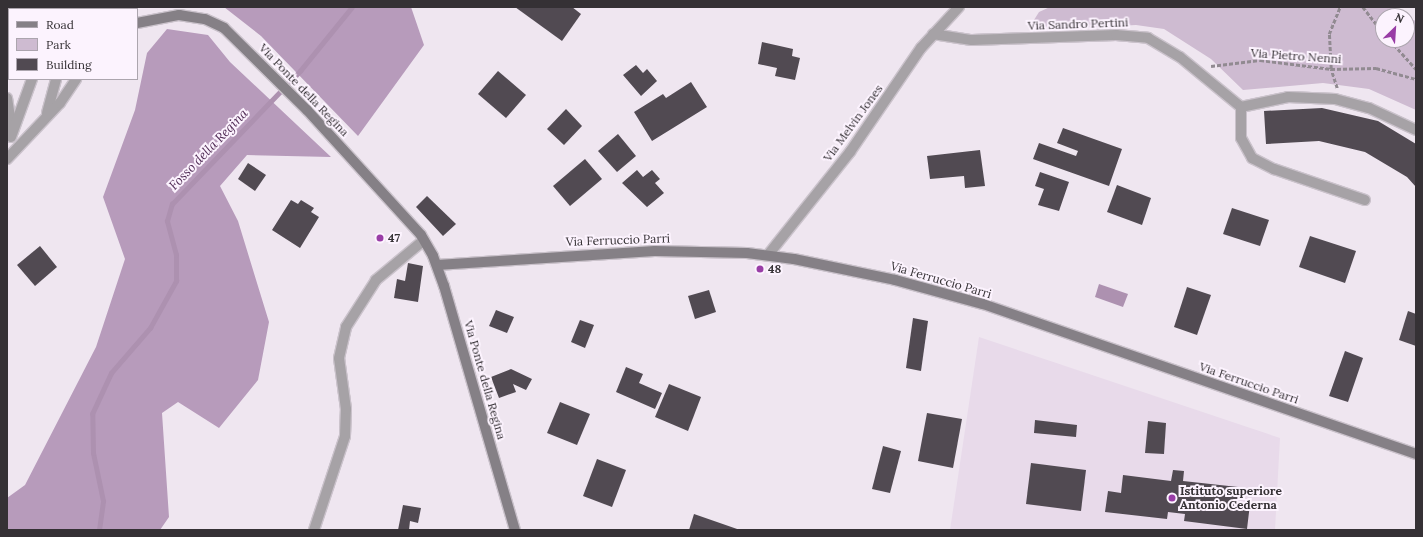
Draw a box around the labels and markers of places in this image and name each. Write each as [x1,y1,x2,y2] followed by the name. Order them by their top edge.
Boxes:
[388,231,400,245] place label: 47
[375,233,385,243] marker: 47
[768,262,781,276] place label: 48
[755,264,765,274] marker: 48
[1180,484,1282,512] place label: Istituto superiore Antonio Cederna
[1167,493,1177,503] marker: Istituto superiore Antonio Cederna

